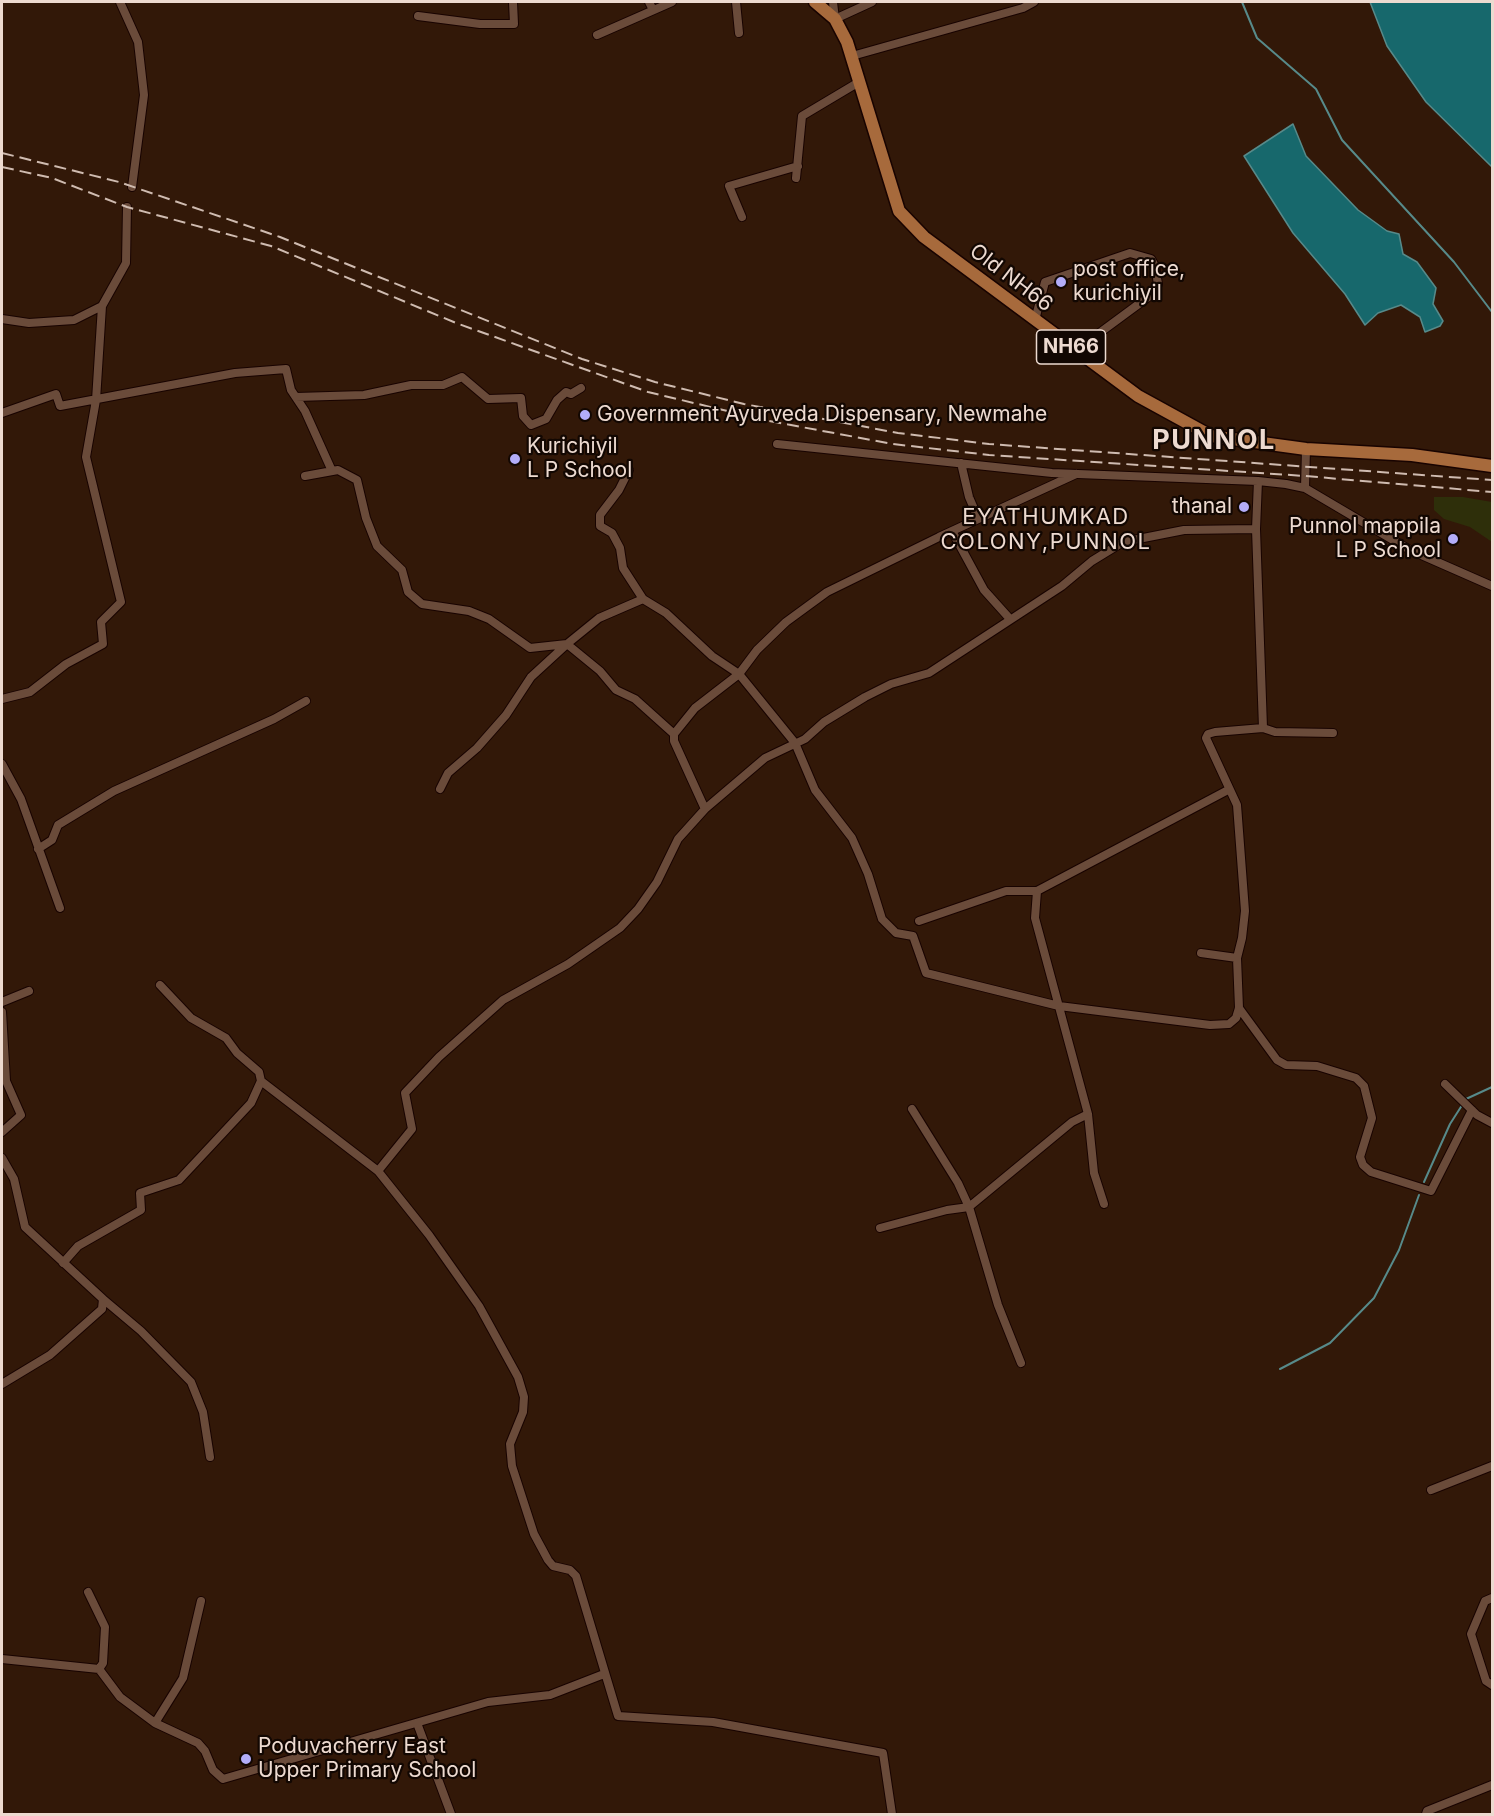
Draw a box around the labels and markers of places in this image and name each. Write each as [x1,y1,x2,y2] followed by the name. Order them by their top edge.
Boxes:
[1073,257,1185,307] place label: post office, kurichiyil
[1054,275,1068,289] marker: post office, kurichiyil
[597,402,1047,428] place label: Government Ayurveda Dispensary, Newmahe
[578,408,592,422] marker: Government Ayurveda Dispensary, Newmahe
[527,434,632,484] place label: Kurichiyil L P School
[508,452,522,466] marker: Kurichiyil L P School
[1172,494,1232,520] place label: thanal
[1237,500,1251,514] marker: thanal
[1289,514,1441,564] place label: Punnol mappila L P School
[1446,532,1460,546] marker: Punnol mappila L P School
[258,1734,476,1784] place label: Poduvacherry East Upper Primary School
[239,1752,253,1766] marker: Poduvacherry East Upper Primary School

